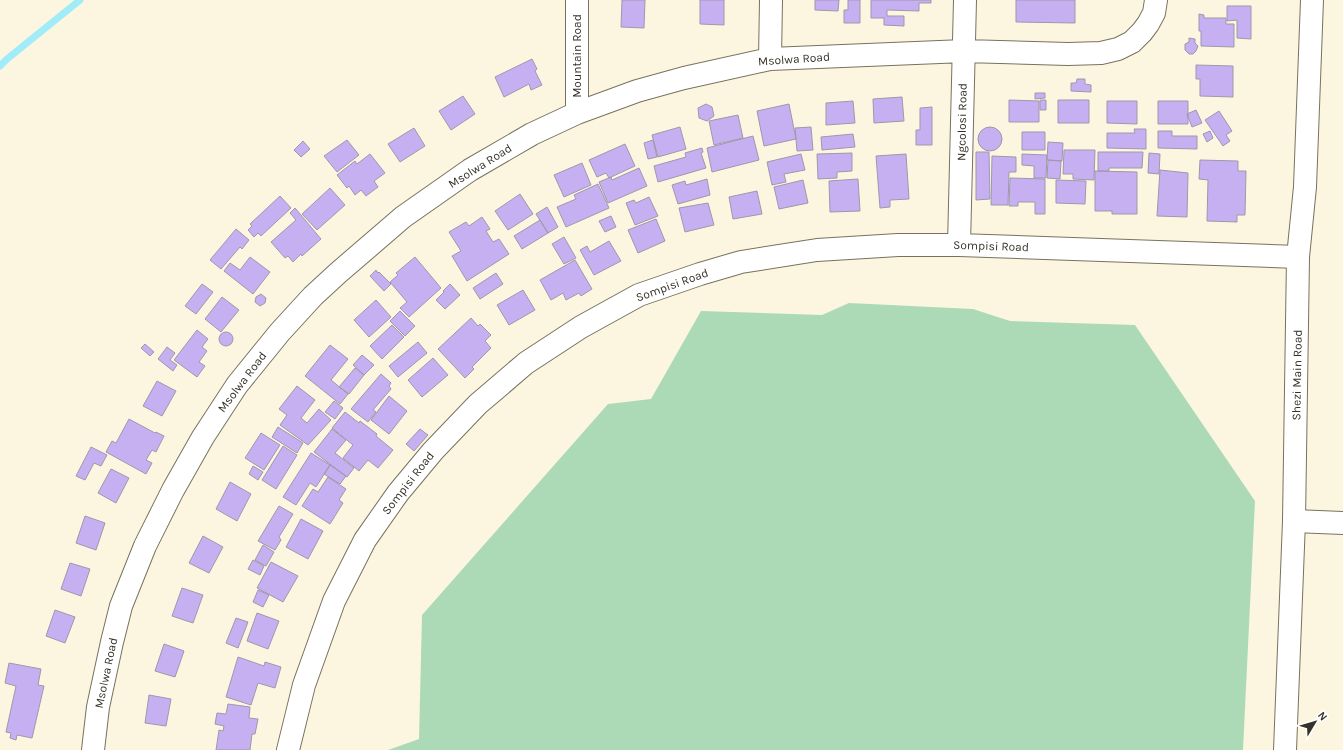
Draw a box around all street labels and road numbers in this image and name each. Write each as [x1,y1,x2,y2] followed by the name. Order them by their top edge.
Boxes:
[570,14,584,98] street label: Mountain Road
[758,49,830,69] street label: Msolwa Road
[954,83,970,161] street label: Ngcolosi Road
[446,141,514,191] street label: Msolwa Road
[953,238,1029,254] street label: Sompisi Road
[634,265,710,305] street label: Sompisi Road
[1289,329,1305,421] street label: Shezi Main Road
[215,349,269,415] street label: Msolwa Road
[379,449,437,517] street label: Sompisi Road
[92,636,120,710] street label: Msolwa Road

